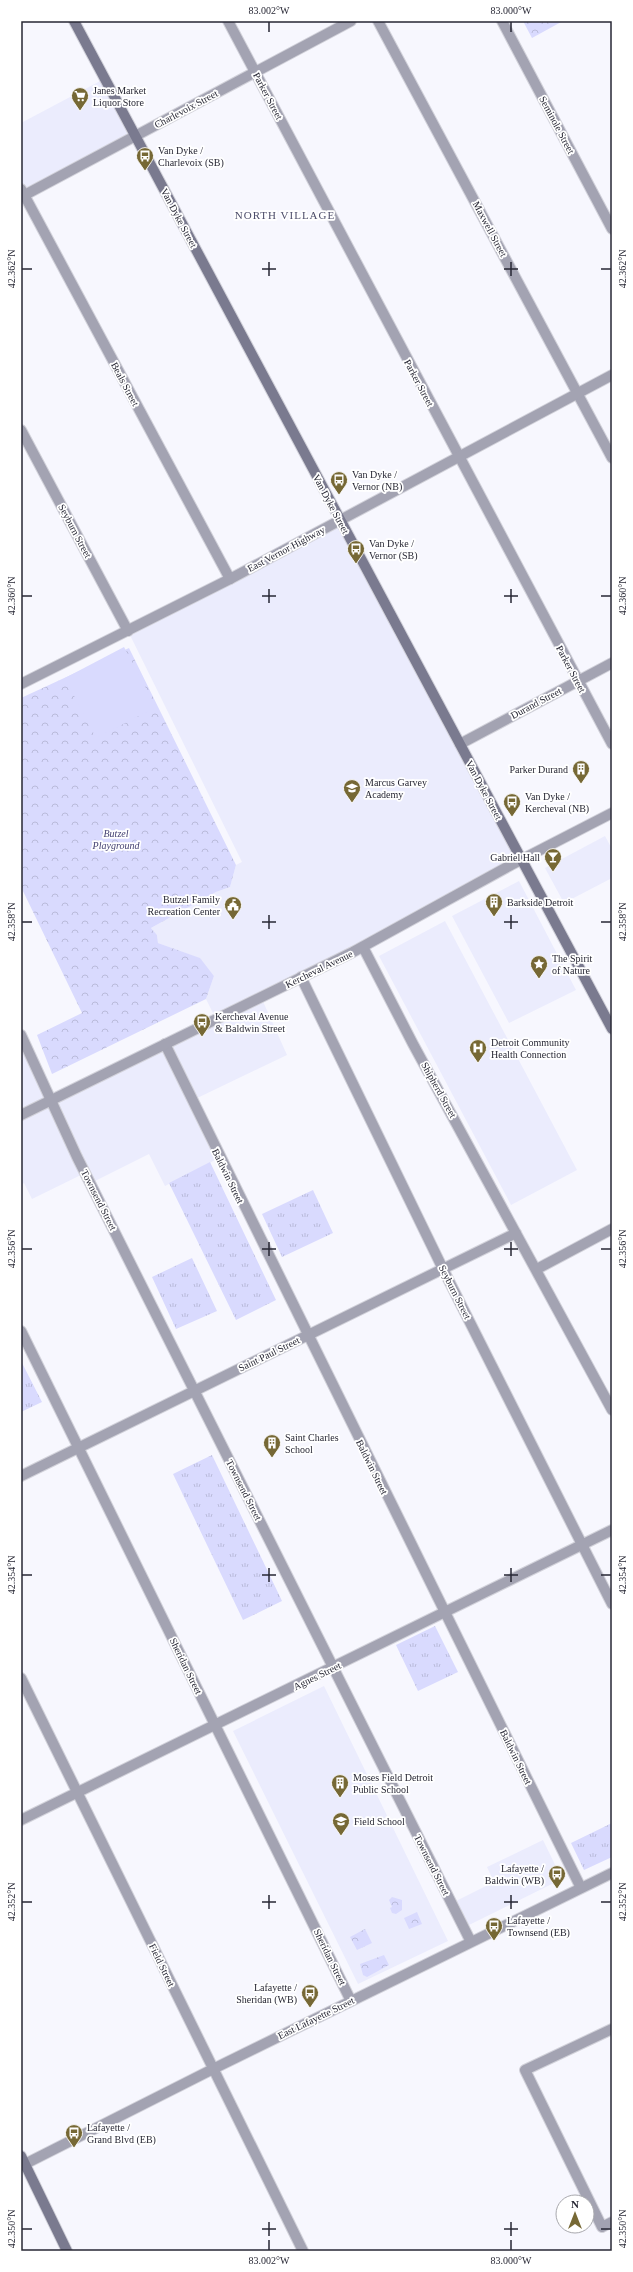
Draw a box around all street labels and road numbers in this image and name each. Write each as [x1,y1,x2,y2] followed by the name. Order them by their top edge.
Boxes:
[251,70,285,122] street label: Parker Street
[152,88,220,130] street label: Charlevoix Street
[537,94,577,156] street label: Seminole Street
[159,186,199,250] street label: Van Dyke Street
[471,199,509,259] street label: Maxwell Street
[402,357,436,409] street label: Parker Street
[109,360,141,408] street label: Beals Street
[311,472,351,536] street label: Van Dyke Street
[56,502,94,560] street label: Seyburn Street
[245,524,327,574] street label: East Vernor Highway
[554,643,588,695] street label: Parker Street
[509,685,563,721] street label: Durand Street
[464,758,504,822] street label: Van Dyke Street
[284,948,355,990] street label: Kercheval Avenue
[419,1060,459,1120] street label: Shipherd Street
[210,1147,246,1205] street label: Baldwin Street
[79,1168,119,1232] street label: Townsend Street
[437,1263,473,1321] street label: Seyburn Street
[237,1334,302,1374] street label: Saint Paul Street
[354,1438,390,1496] street label: Baldwin Street
[224,1458,264,1522] street label: Townsend Street
[168,1636,204,1696] street label: Sheridan Street
[291,1660,343,1692] street label: Agnes Street
[498,1728,534,1786] street label: Baldwin Street
[412,1833,452,1897] street label: Townsend Street
[312,1927,348,1987] street label: Sheridan Street
[147,1942,177,1988] street label: Field Street
[276,1995,356,2041] street label: East Lafayette Street

